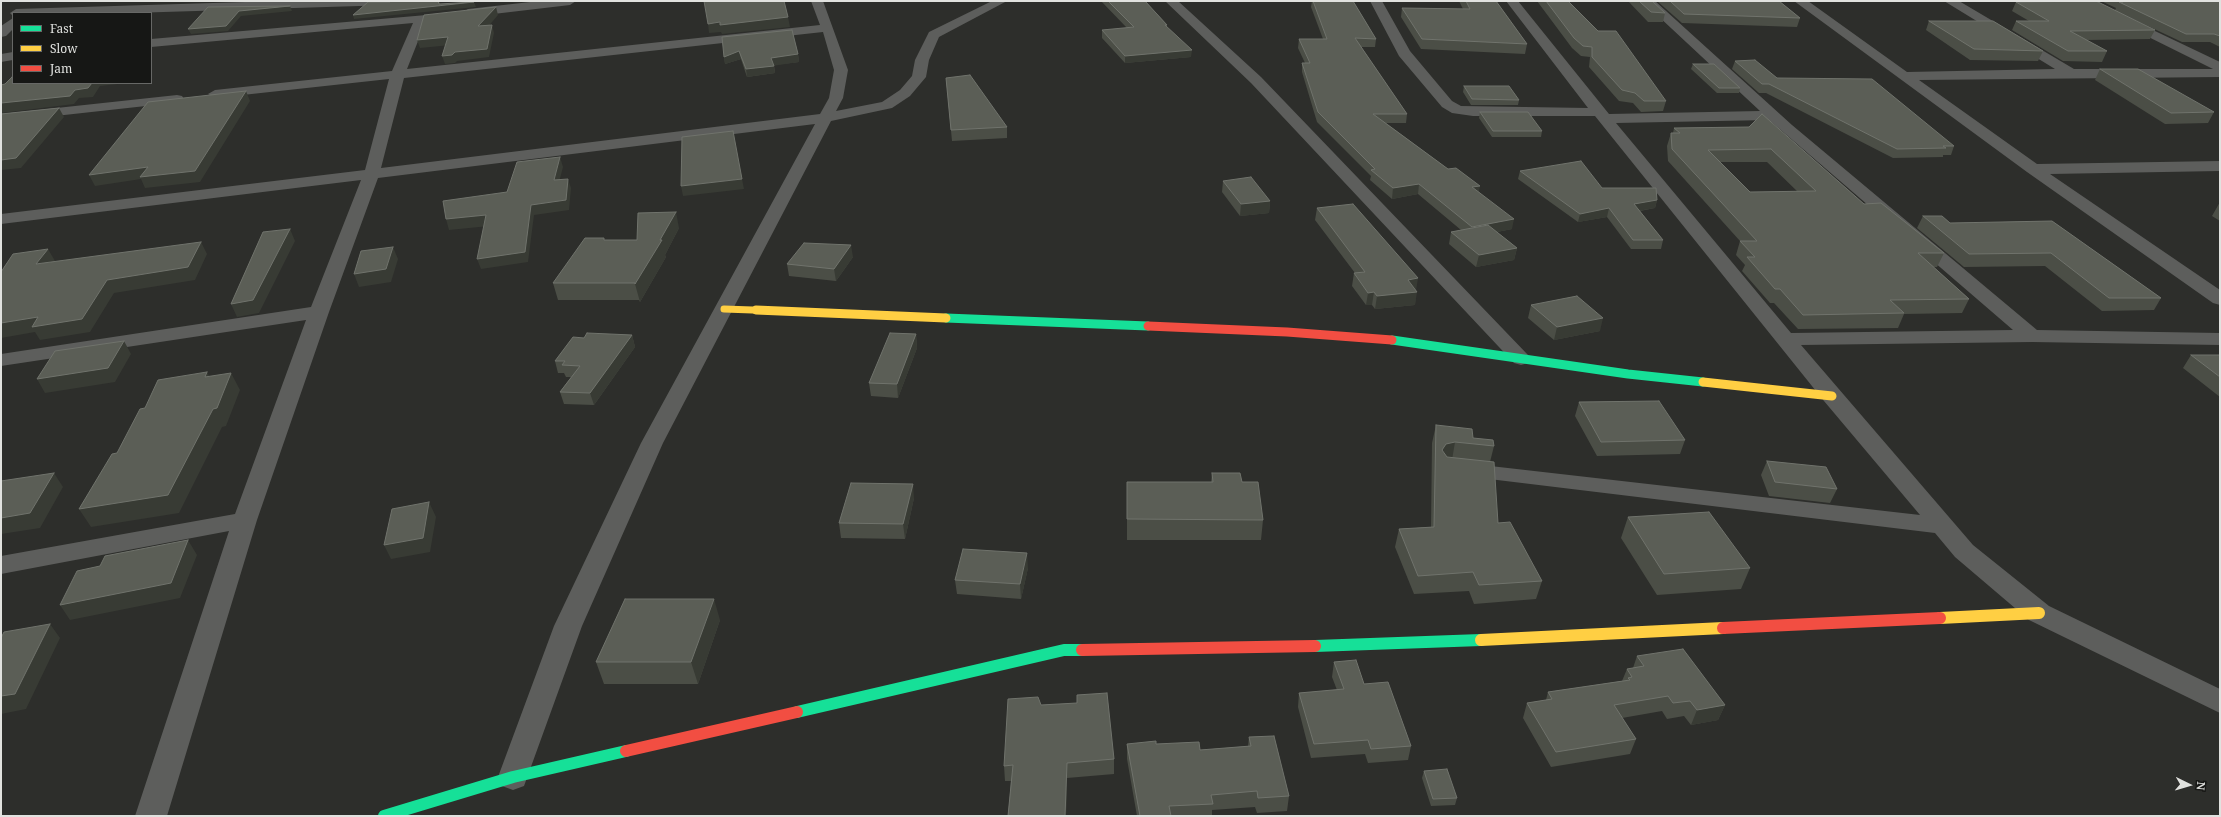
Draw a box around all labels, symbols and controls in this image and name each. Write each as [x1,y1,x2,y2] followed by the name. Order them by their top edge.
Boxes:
[12,12,152,84] legend
[50,20,73,37] text: Fast
[50,40,78,57] text: Slow
[50,60,72,77] text: Jam
[2169,765,2209,805] north arrow
[2194,781,2209,791] text: N

